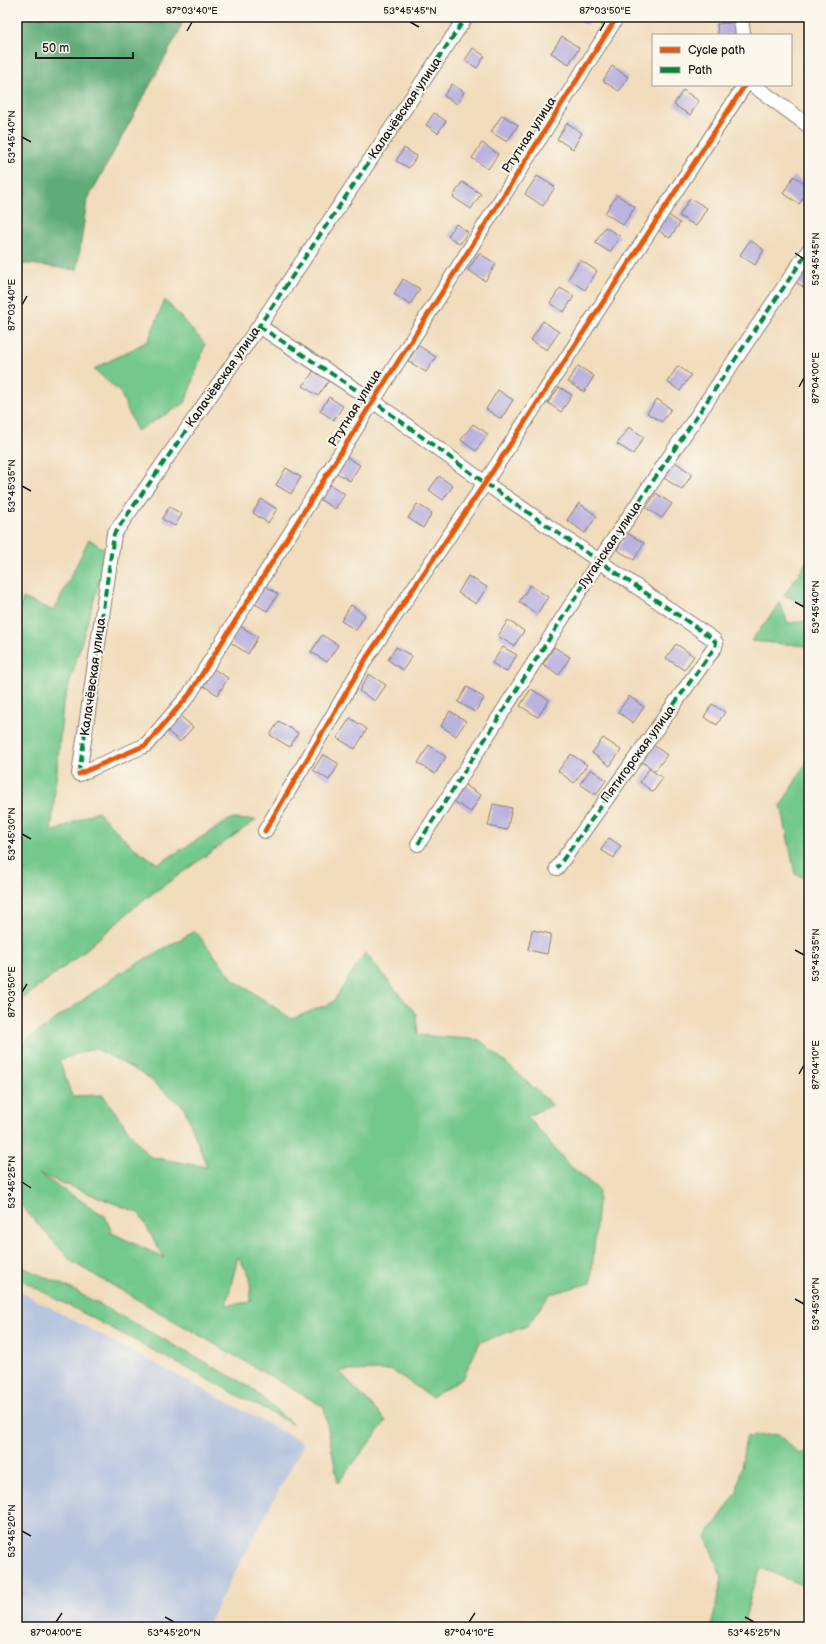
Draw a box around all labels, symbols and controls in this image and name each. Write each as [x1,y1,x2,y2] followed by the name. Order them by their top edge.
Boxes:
[166,5,218,17] text: 87°03'40"E
[383,5,437,17] text: 53°45'45"N
[579,5,631,17] text: 87°03'50"E
[36,34,133,60] scale bar
[652,34,792,86] legend
[42,41,69,56] text: 50 m
[688,43,745,58] text: Cycle path
[365,54,445,162] street label: Калачёвская улица
[688,63,713,78] text: Path
[498,93,560,176] street label: Ртутная улица
[6,110,18,164] text: 53°45'40"N
[810,232,822,286] text: 53°45'45"N
[6,279,18,331] text: 87°03'40"E
[182,323,264,430] street label: Калачёвская улица
[810,352,822,404] text: 87°04'00"E
[325,366,385,450] street label: Ртутная улица
[6,459,18,513] text: 53°45'35"N
[574,498,645,592] street label: Луганская улица
[810,580,822,634] text: 53°45'40"N
[77,617,109,737] street label: Калачёвская улица
[597,702,679,806] street label: Пятигорская улица
[6,807,18,861] text: 53°45'30"N
[810,928,822,982] text: 53°45'35"N
[6,966,18,1018] text: 87°03'50"E
[810,1040,822,1090] text: 87°04'10"E
[6,1155,18,1209] text: 53°45'25"N
[810,1277,822,1331] text: 53°45'30"N
[6,1504,18,1558] text: 53°45'20"N
[30,1627,82,1639] text: 87°04'00"E
[147,1627,201,1639] text: 53°45'20"N
[444,1627,494,1639] text: 87°04'10"E
[727,1627,781,1639] text: 53°45'25"N

